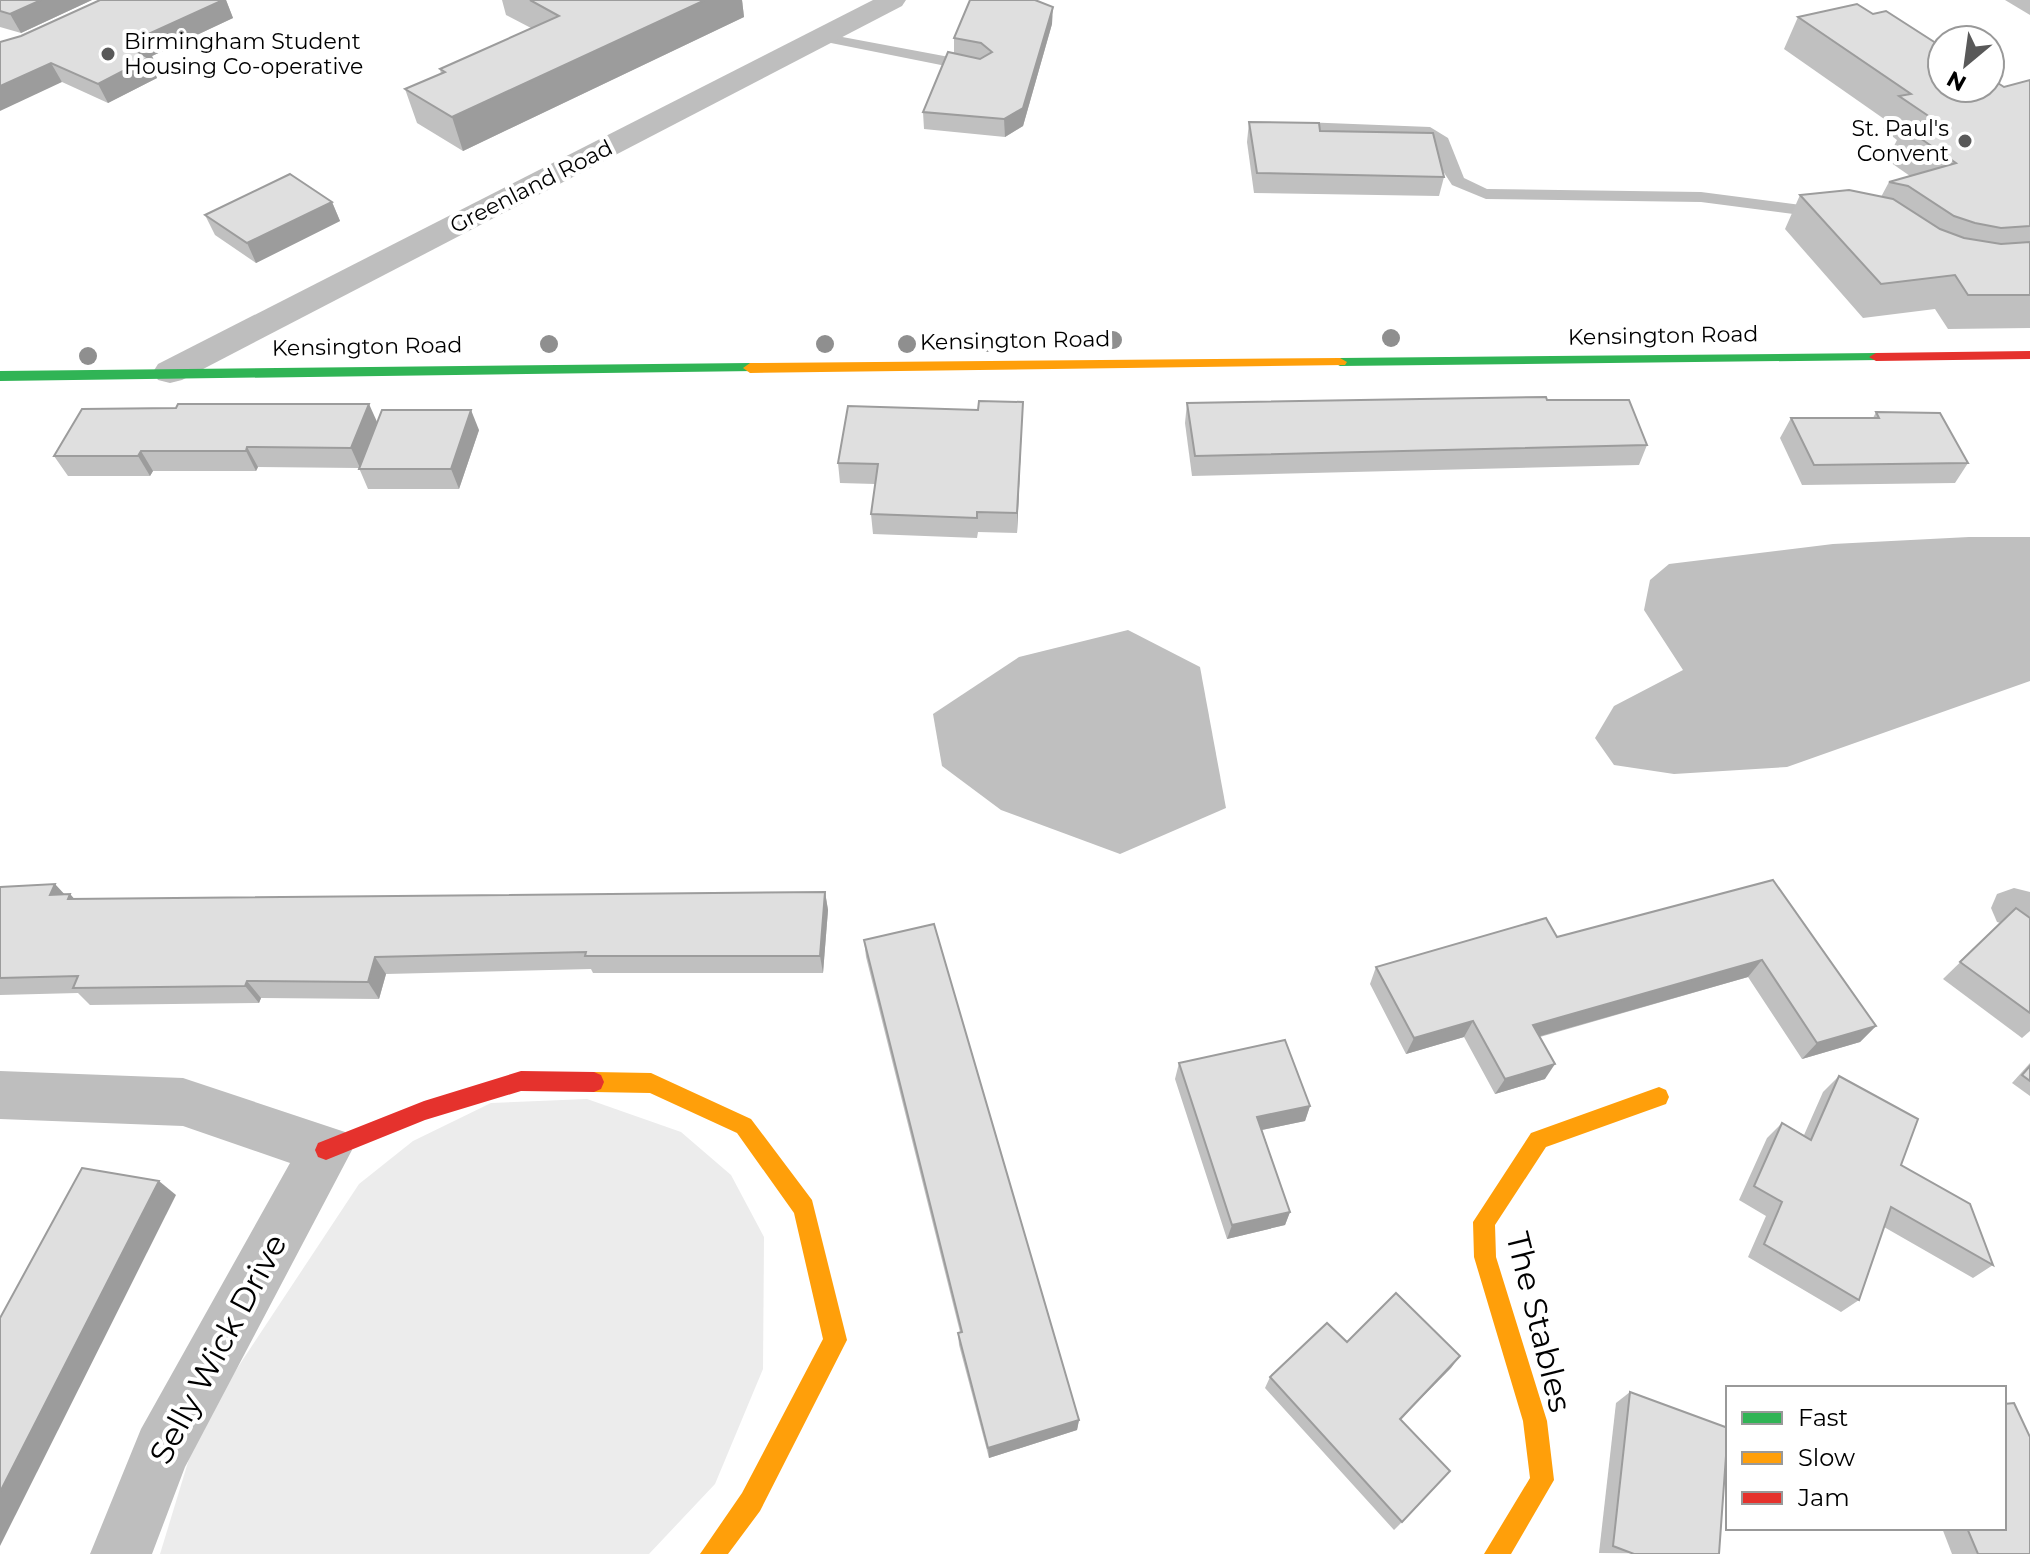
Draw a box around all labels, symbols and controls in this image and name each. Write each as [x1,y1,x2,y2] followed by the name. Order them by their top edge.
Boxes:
[1926,24,2006,104] north arrow
[124,28,363,80] place label: Birmingham Student Housing Co-operative
[99,45,117,63] marker: Birmingham Student Housing Co-operative
[1942,65,1971,97] text: N
[1852,115,1949,167] place label: St. Paul's Convent
[1956,132,1974,150] marker: St. Paul's Convent
[445,134,617,239] street label: Greenland Road
[1568,320,1758,351] street label: Kensington Road
[920,325,1110,356] street label: Kensington Road
[272,331,462,362] street label: Kensington Road
[141,1227,295,1470] street label: Selly Wick Drive
[1498,1228,1581,1416] street label: The Stables
[1726,1386,2006,1530] legend
[1798,1403,1849,1432] text: Fast
[1798,1443,1855,1472] text: Slow
[1797,1483,1850,1512] text: Jam

